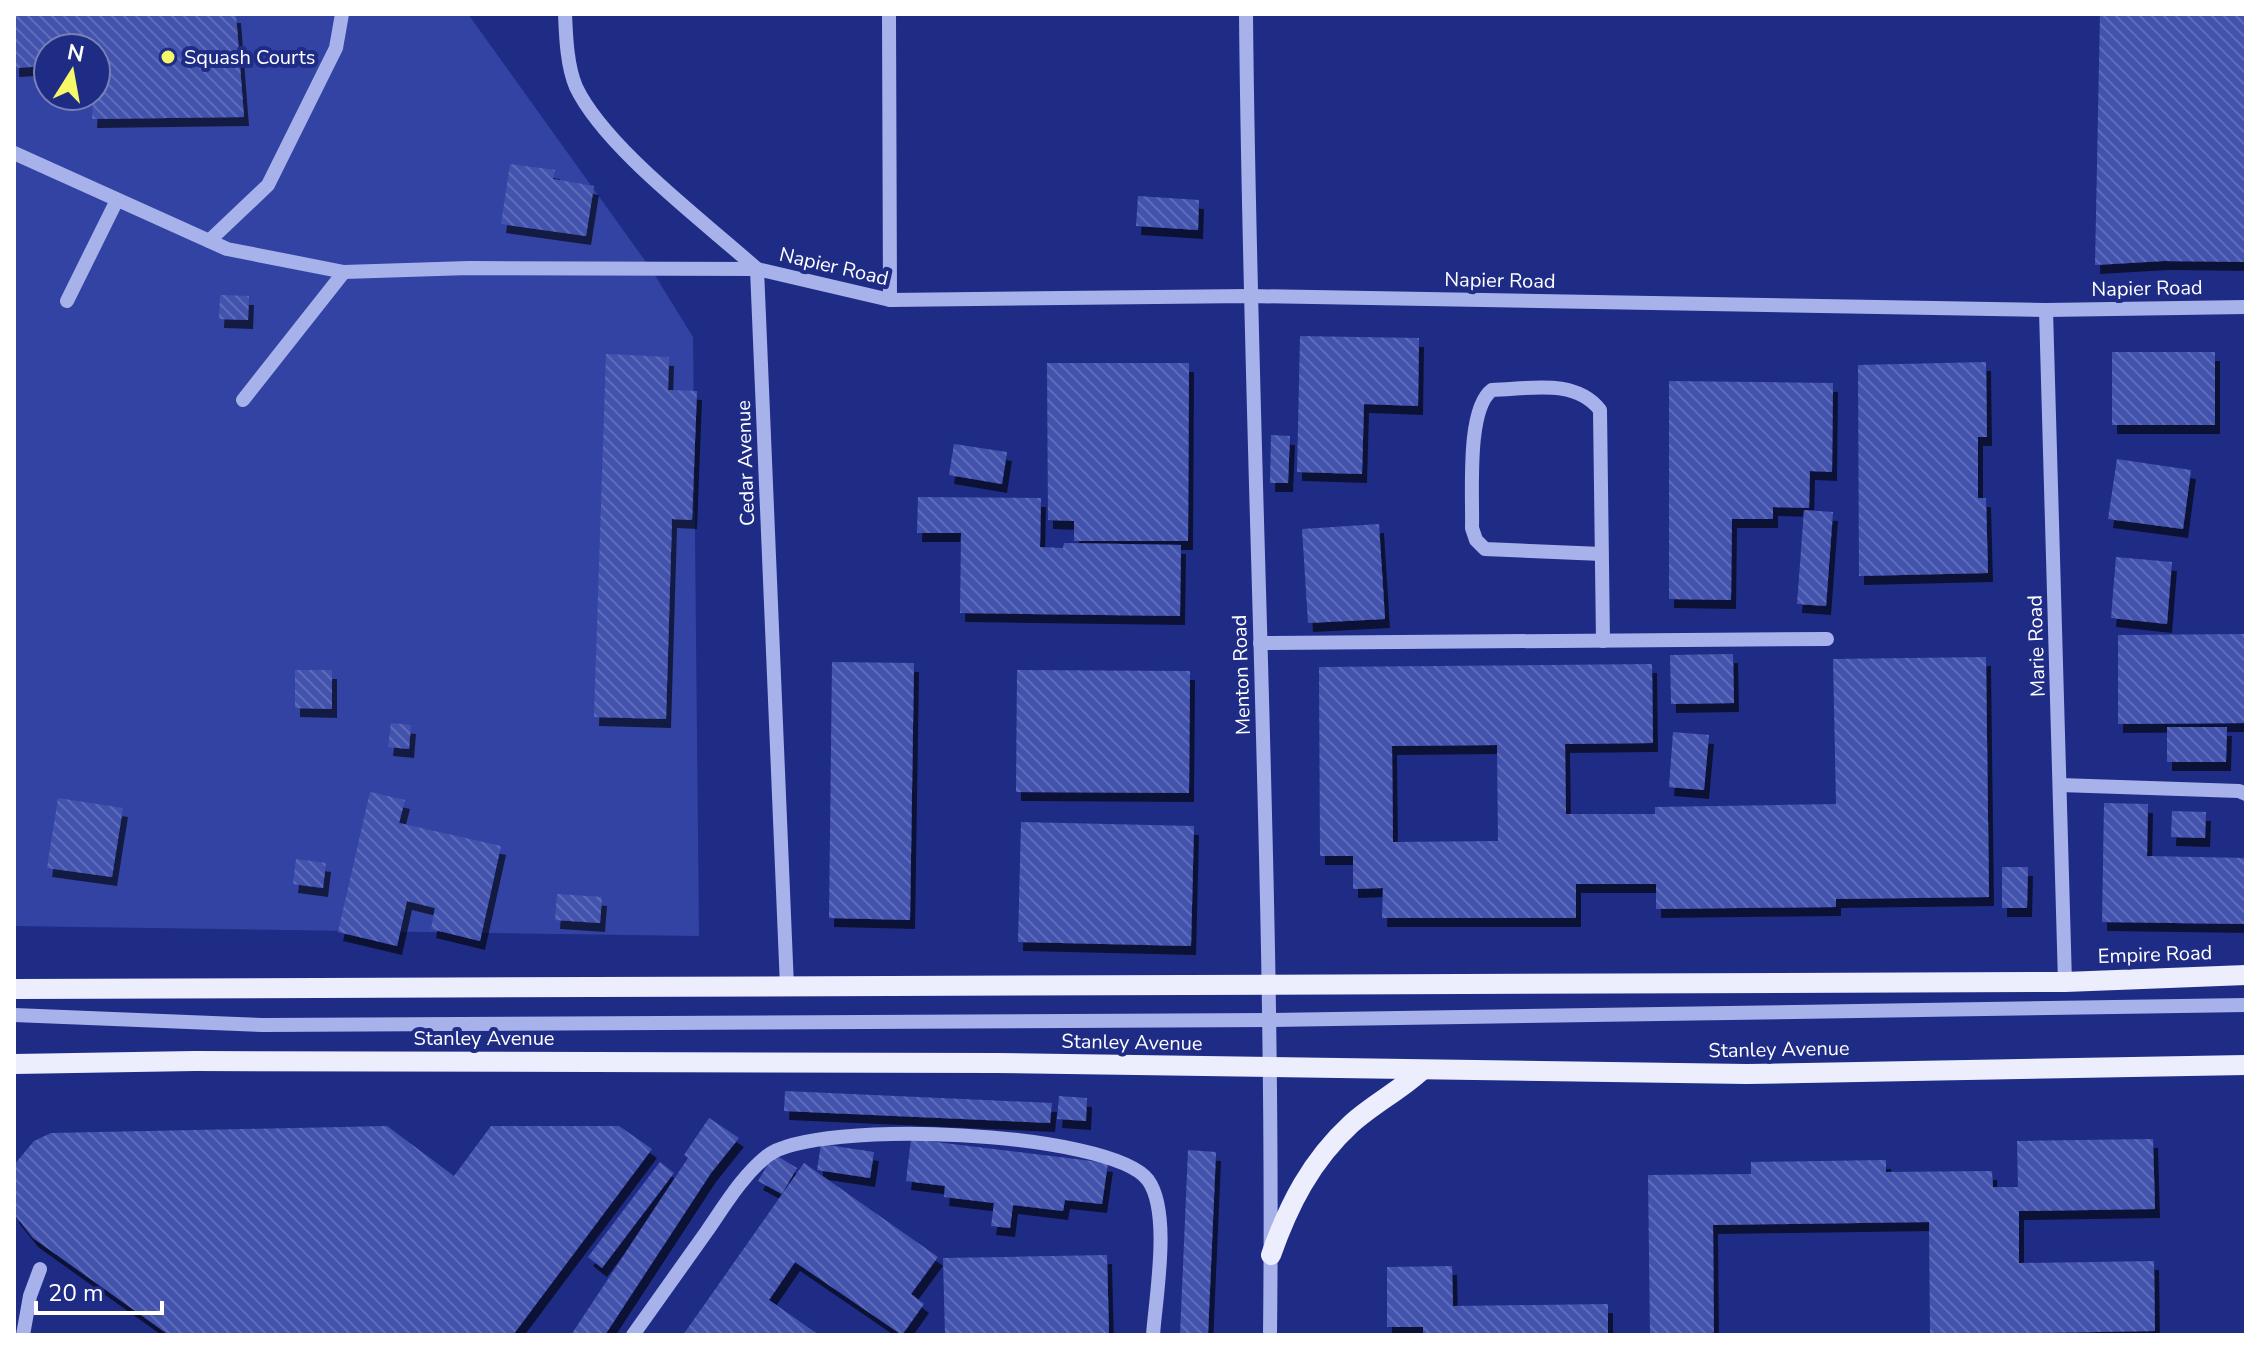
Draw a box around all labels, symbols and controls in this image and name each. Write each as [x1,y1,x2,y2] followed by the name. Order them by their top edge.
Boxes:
[32,32,112,112] north arrow
[65,37,87,70] text: N
[184,44,315,71] place label: Squash Courts
[159,48,177,66] marker: Squash Courts
[777,241,891,292] street label: Napier Road
[1444,266,1556,295] street label: Napier Road
[2091,274,2203,303] street label: Napier Road
[730,400,761,526] street label: Cedar Avenue
[2021,595,2052,697] street label: Marie Road
[1226,614,1257,735] street label: Menton Road
[2097,939,2213,970] street label: Empire Road
[413,1025,555,1052] street label: Stanley Avenue
[1061,1028,1203,1057] street label: Stanley Avenue
[1708,1035,1850,1064] street label: Stanley Avenue
[36,1265,162,1315] scale bar
[48,1277,104,1309] text: 20 m

